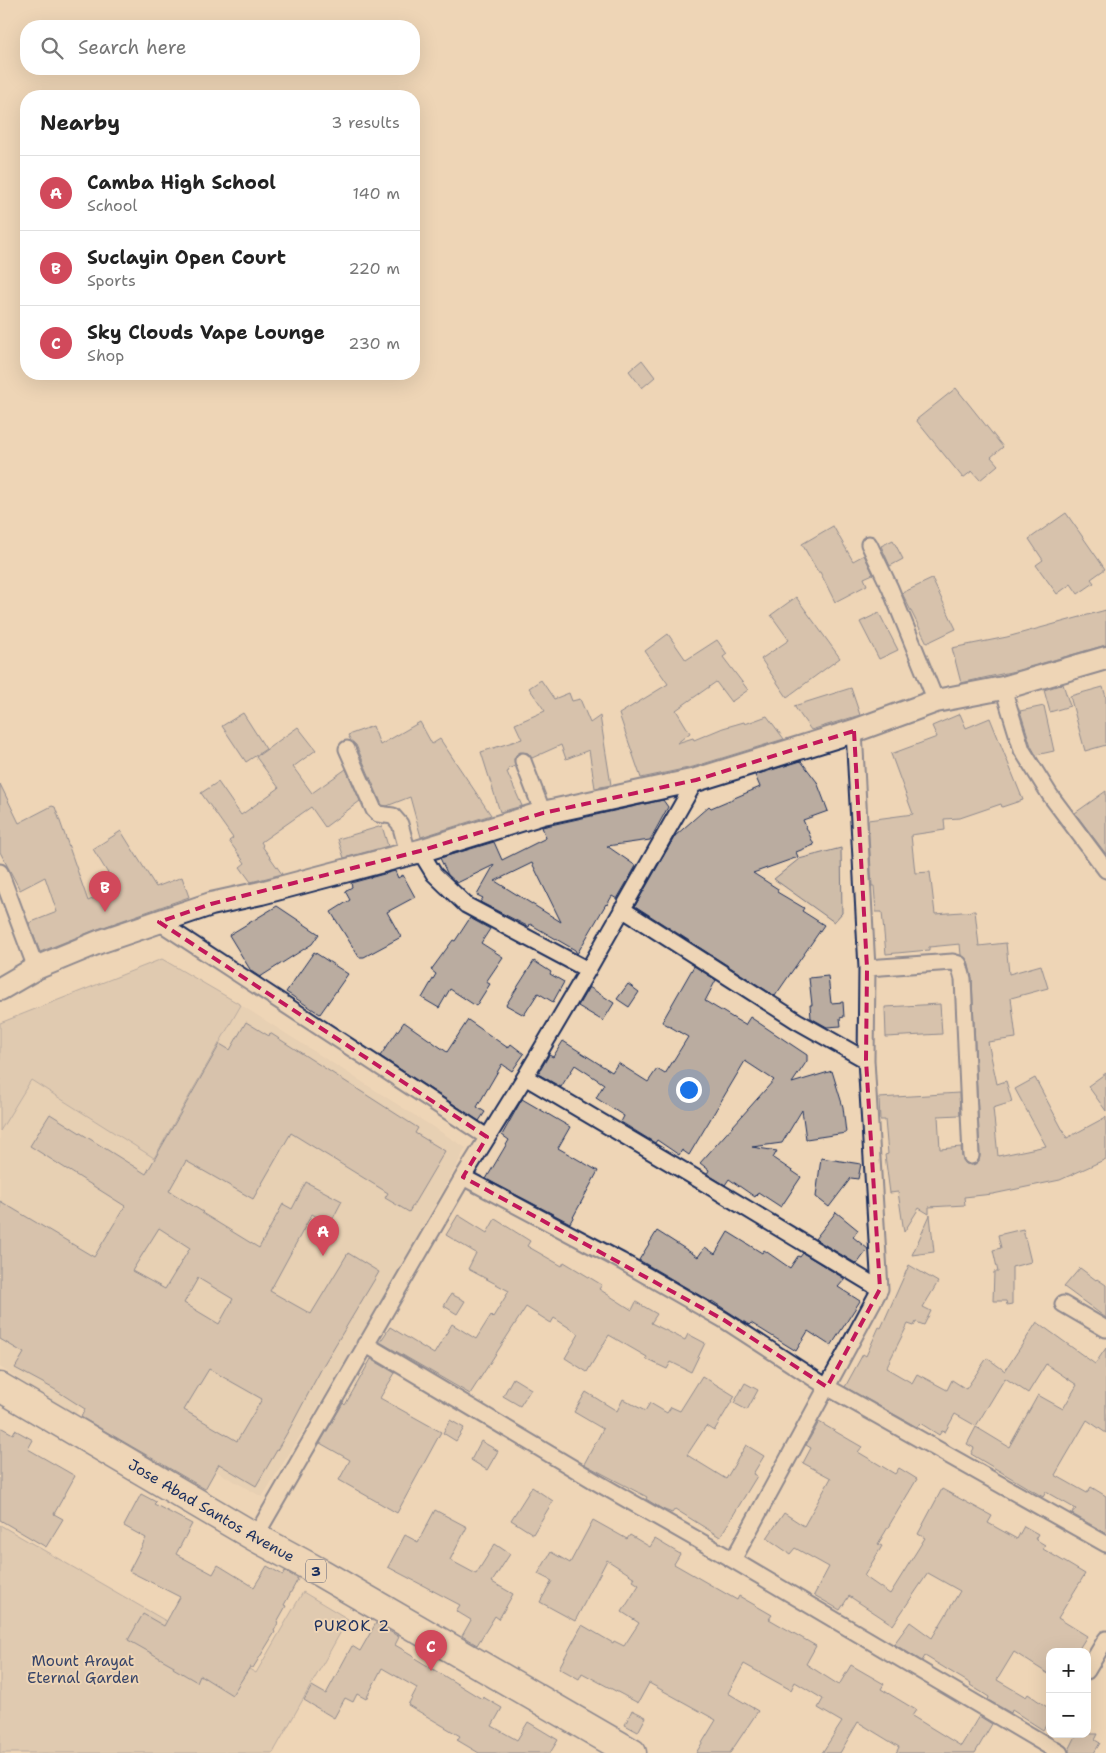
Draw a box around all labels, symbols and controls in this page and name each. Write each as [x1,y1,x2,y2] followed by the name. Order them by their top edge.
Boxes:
[20,20,420,75] search box
[38,34,66,62] icon: search
[78,35,187,60] text: Search here
[40,109,120,137] text: Nearby
[331,112,400,133] text: 3 results
[87,170,276,195] text: Camba High School
[50,183,62,204] text: A
[353,183,400,204] text: 140 m
[87,195,137,216] text: School
[87,245,286,270] text: Suclayin Open Court
[51,258,61,279] text: B
[348,258,400,279] text: 220 m
[87,270,136,291] text: Sports
[87,320,325,345] text: Sky Clouds Vape Lounge
[51,333,61,354] text: C
[348,333,400,354] text: 230 m
[87,345,124,366] text: Shop
[89,871,121,912] pin: B
[676,1077,702,1103] your location
[307,1215,339,1256] pin: A
[125,1455,298,1567] street label: Jose Abad Santos Avenue
[306,1560,326,1582] road number: 3
[314,1615,390,1636] district label: PUROK 2
[415,1630,447,1671] pin: C
[1046,1648,1091,1738] map controls
[1046,1648,1091,1693] button: +
[27,1651,139,1688] park label: Mount Arayat Eternal Garden
[1046,1693,1091,1738] button: −

